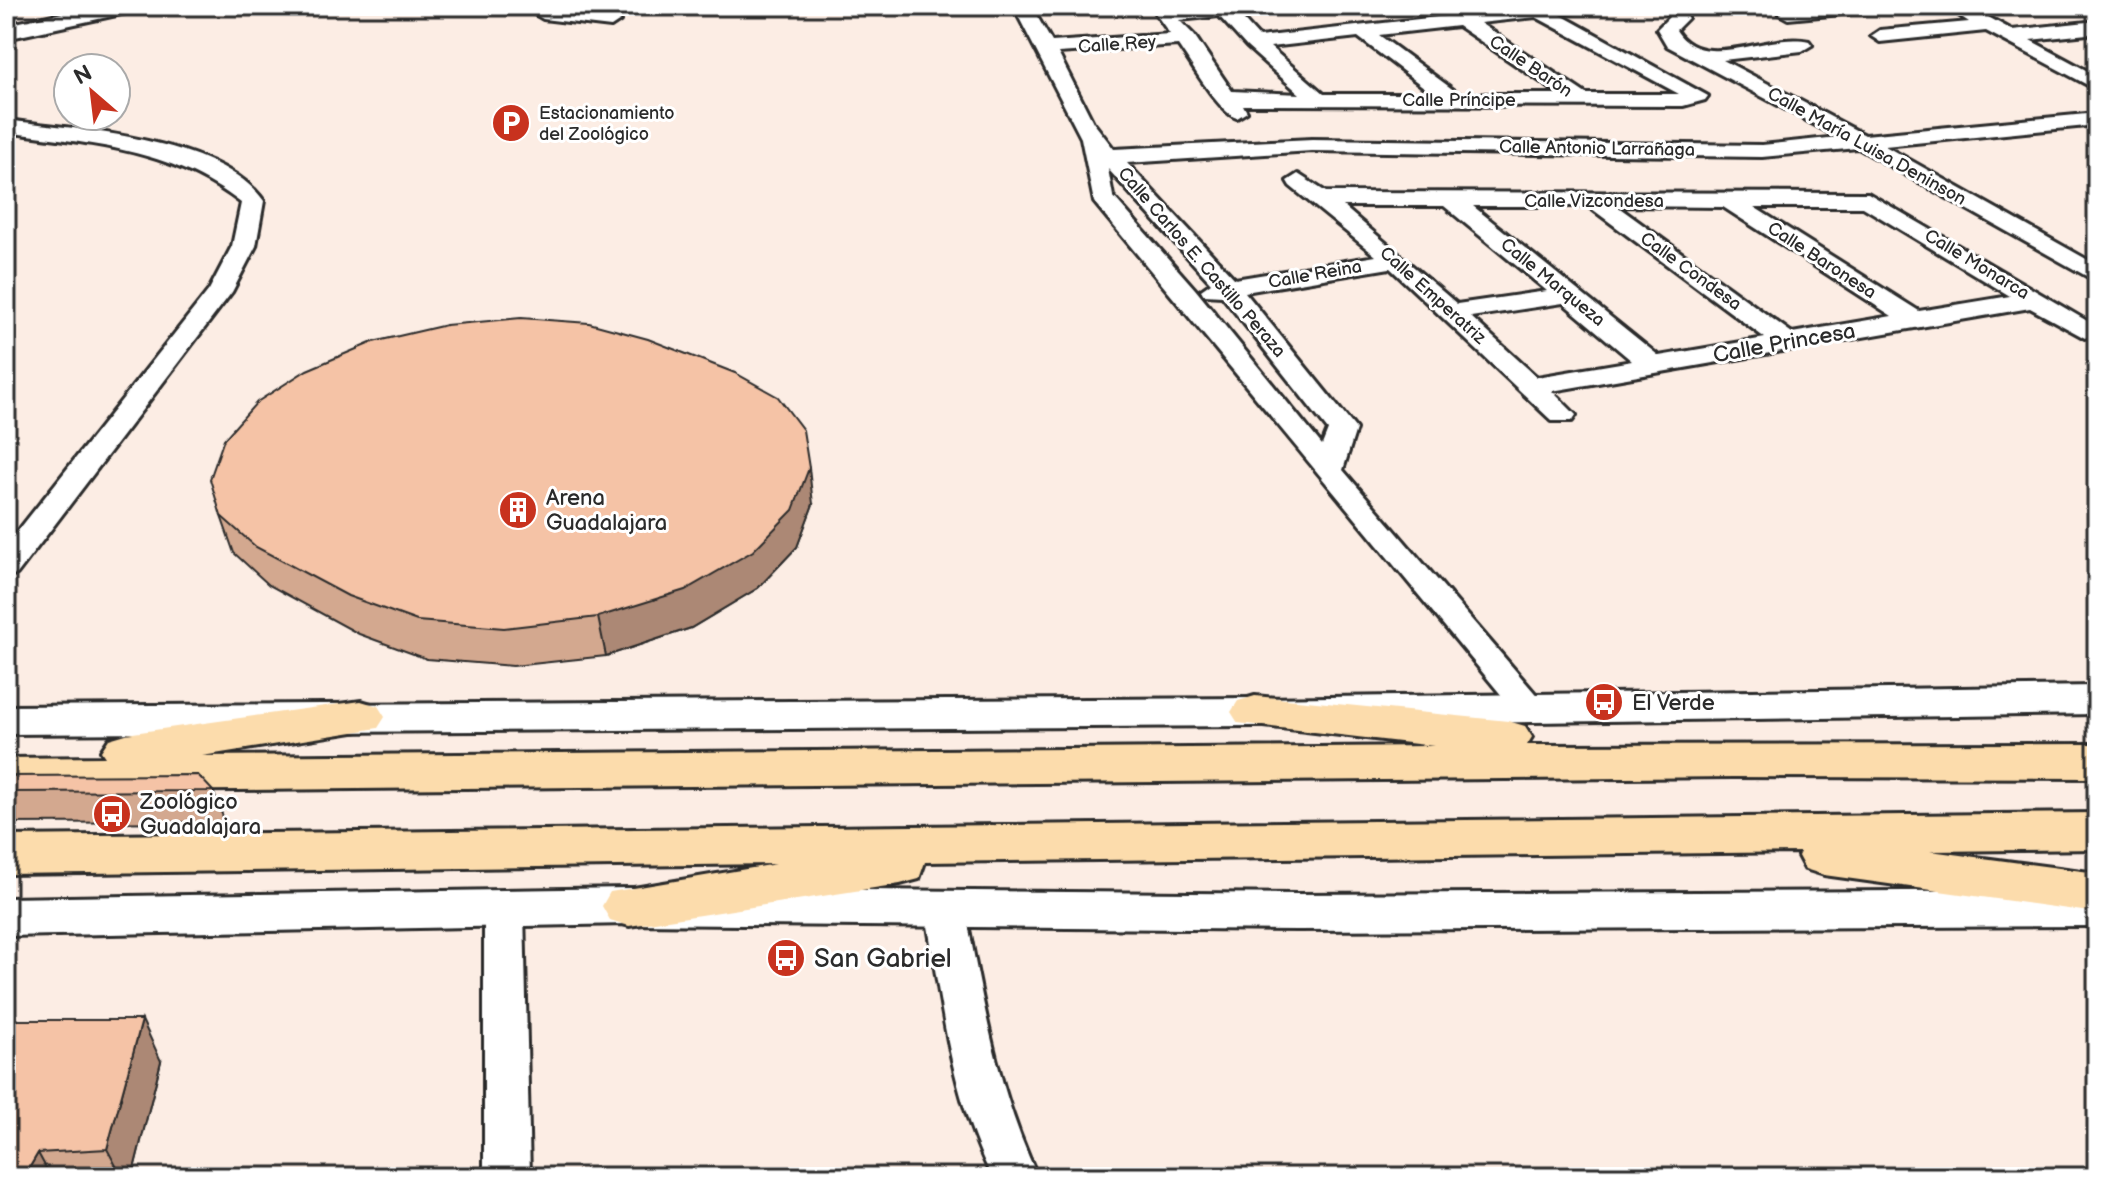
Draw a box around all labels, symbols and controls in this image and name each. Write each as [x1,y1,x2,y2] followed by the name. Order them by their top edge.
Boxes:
[1077,31,1157,58] street label: Calle Rey
[1485,31,1576,102] street label: Calle Barón
[52,52,132,132] north arrow
[70,60,97,91] text: N
[1764,83,1970,210] street label: Calle María Luisa Deninson
[1402,90,1516,111] street label: Calle Príncipe
[490,102,532,144] parking icon: Estacionamiento del Zoológico
[539,103,674,145] place label: Estacionamiento del Zoológico
[1499,136,1695,161] street label: Calle Antonio Larrañaga
[1113,163,1290,362] street label: Calle Carlos E. Castillo Peraza
[1524,191,1664,212] street label: Calle Vizcondesa
[1763,218,1880,303] street label: Calle Baronesa
[1921,225,2033,304] street label: Calle Monarca
[1636,228,1745,315] street label: Calle Condesa
[1496,234,1609,331] street label: Calle Marqueza
[1375,242,1490,349] street label: Calle Emperatriz
[1267,256,1363,293] street label: Calle Reina
[1711,318,1858,369] street label: Calle Princesa
[546,485,667,537] place label: Arena Guadalajara
[497,489,539,531] building icon: Arena Guadalajara
[1583,681,1625,723] bus stop icon: El Verde
[1632,690,1715,717] place label: El Verde
[139,789,261,841] place label: Zoológico Guadalajara
[91,793,133,835] bus stop icon: Zoológico Guadalajara
[765,937,807,979] bus stop icon: San Gabriel
[814,944,952,975] place label: San Gabriel

